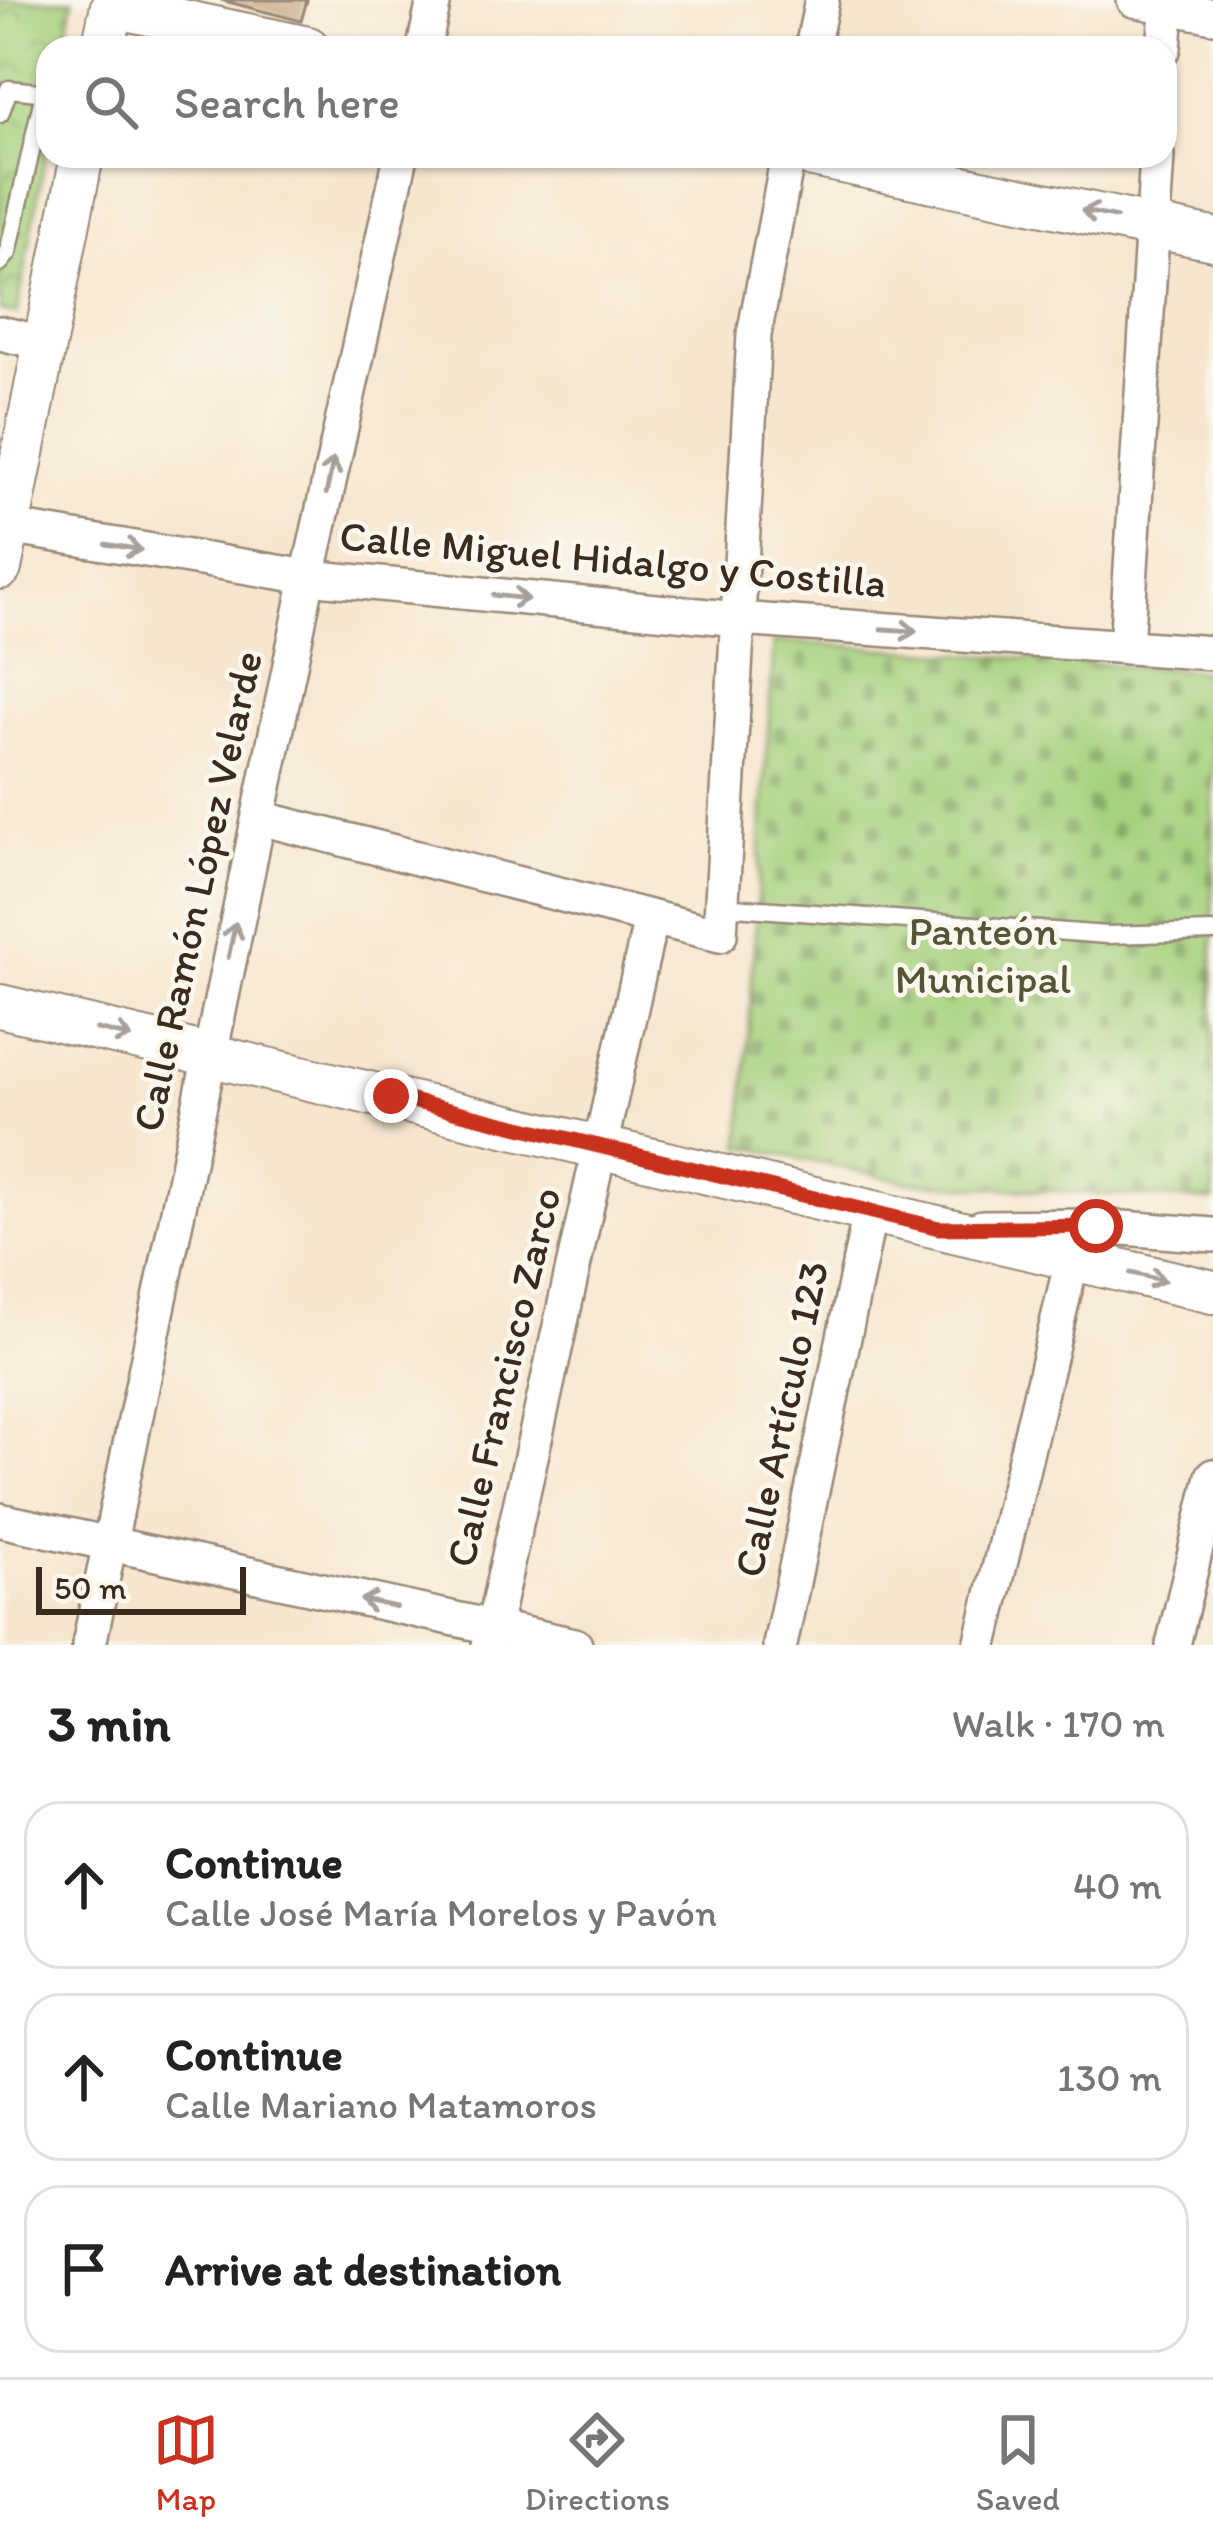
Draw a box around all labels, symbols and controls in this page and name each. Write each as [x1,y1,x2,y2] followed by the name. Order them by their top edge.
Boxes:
[36,36,1177,168] search box
[78,69,144,135] icon: search
[174,75,400,129] text: Search here
[1080,202,1119,224] one-way arrow
[319,458,342,496] one-way arrow
[338,510,888,608] street label: Calle Miguel Hidalgo y Costilla
[104,536,143,559] one-way arrow
[490,586,529,609] one-way arrow
[879,619,918,642] one-way arrow
[121,646,273,1136] street label: Calle Ramón López Velarde
[895,905,1071,1004] park label: Panteón Municipal
[222,922,245,960] one-way arrow
[94,1022,132,1045] one-way arrow
[364,1069,418,1123] route end
[435,1182,571,1572] street label: Calle Francisco Zarco
[1069,1199,1123,1253] route start
[723,1256,839,1582] street label: Calle Artículo 123
[1128,1267,1166,1289] one-way arrow
[36,1561,246,1614] scale bar
[54,1568,127,1607] text: 50 m
[360,1591,399,1613] one-way arrow
[48,1693,170,1754] text: 3 min
[952,1700,1165,1747] text: Walk · 170 m
[165,1835,343,1889] text: Continue
[51,1852,117,1918] icon: ahead
[1073,1862,1162,1909] text: 40 m
[165,1889,717,1936] text: Calle José María Morelos y Pavón
[165,2027,343,2081] text: Continue
[51,2044,117,2110] icon: ahead
[1057,2054,1162,2101] text: 130 m
[165,2081,597,2128] text: Calle Mariano Matamoros
[51,2236,117,2302] icon: arrive
[165,2242,561,2296] text: Arrive at destination
[153,2407,219,2518] tab: Map
[525,2407,670,2518] tab: Directions
[976,2407,1060,2518] tab: Saved

